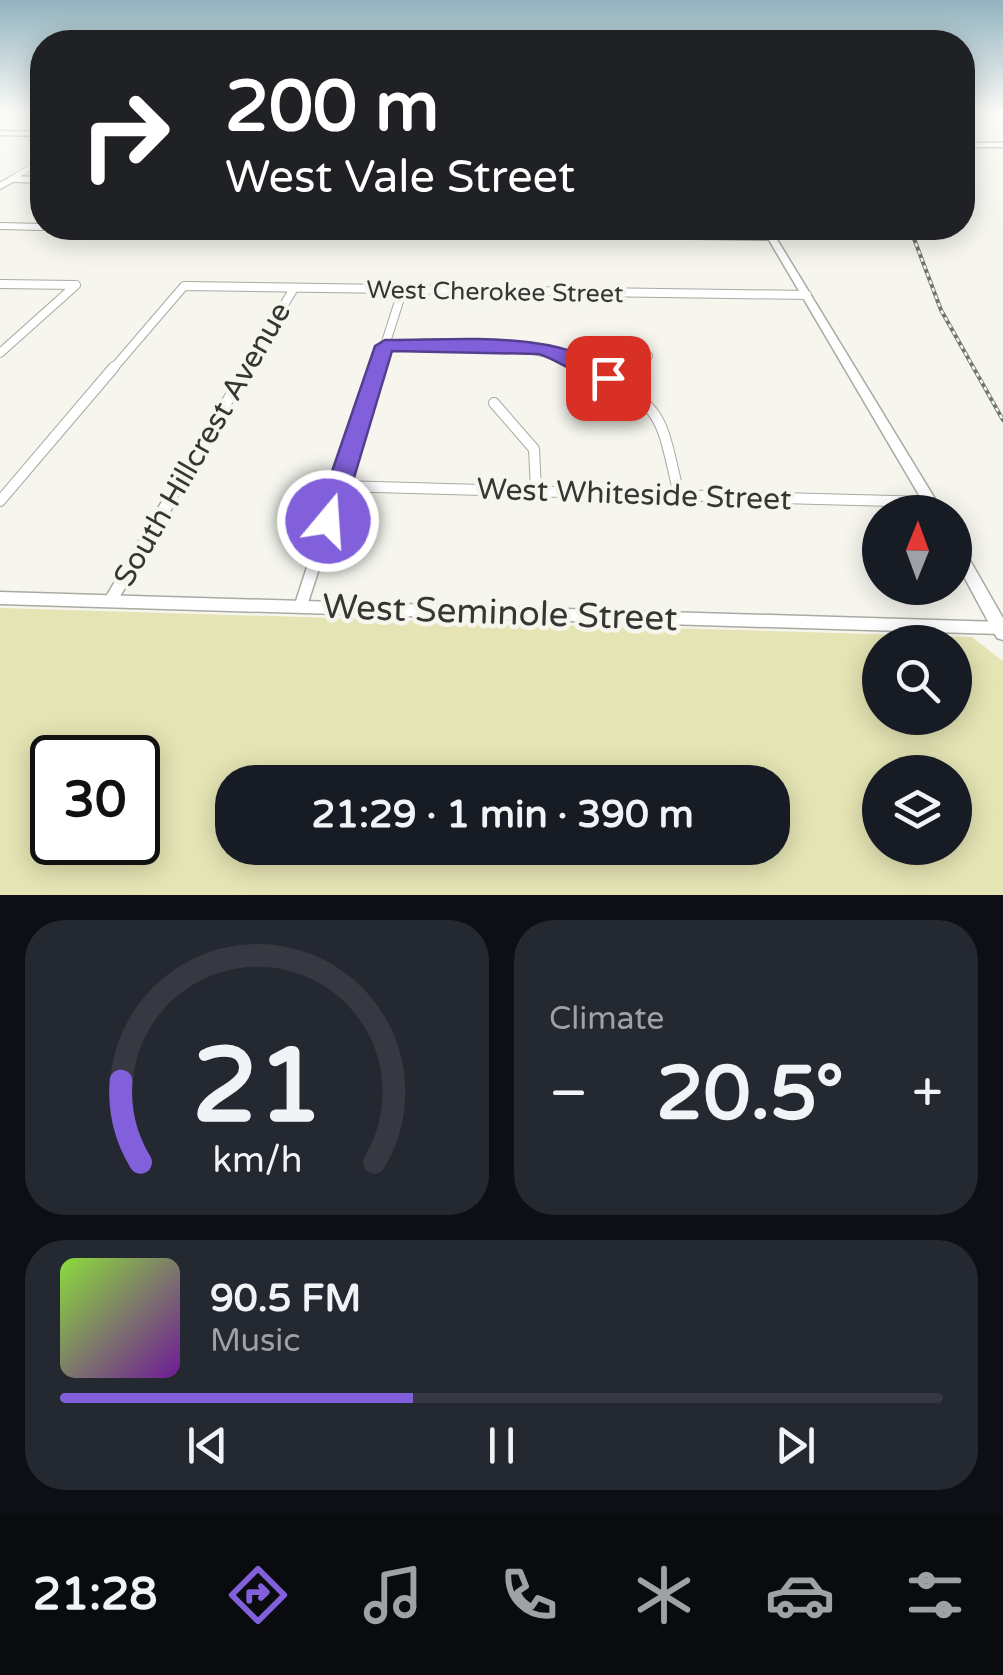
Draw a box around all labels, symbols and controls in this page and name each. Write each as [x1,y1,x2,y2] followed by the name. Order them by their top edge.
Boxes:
[225,66,439,150] text: 200 m
[60,70,190,200] icon: right
[225,151,575,205] text: West Vale Street
[366,275,624,309] street label: West Cherokee Street
[106,295,299,593] street label: South Hillcrest Avenue
[566,336,651,421] pin
[581,351,636,406] icon: arrive
[276,469,380,573] position arrow
[476,471,792,518] street label: West Whiteside Street
[862,495,972,605] north arrow
[862,495,972,865] map controls
[322,586,678,640] street label: West Seminole Street
[862,625,972,735] button: search
[30,735,160,865] speed limit sign: 30
[862,755,972,865] button: layers
[311,792,694,838] text: 21:29 · 1 min · 390 m
[549,1000,664,1038] text: Climate
[192,1025,322,1150] text: 21
[656,1049,844,1139] text: 20.5°
[549,1061,588,1127] text: −
[912,1061,943,1127] text: +
[212,1139,302,1182] text: km/h
[210,1276,361,1322] text: 90.5 FM
[210,1322,300,1360] text: Music
[180,1418,235,1473] icon: previous
[474,1418,529,1473] icon: pause
[768,1418,823,1473] icon: next
[223,1560,293,1630] icon: directions
[358,1560,428,1630] icon: music
[494,1560,564,1630] icon: phone
[629,1560,699,1630] icon: climate
[765,1560,835,1630] icon: car
[900,1560,970,1630] icon: filters
[33,1568,157,1622] text: 21:28

